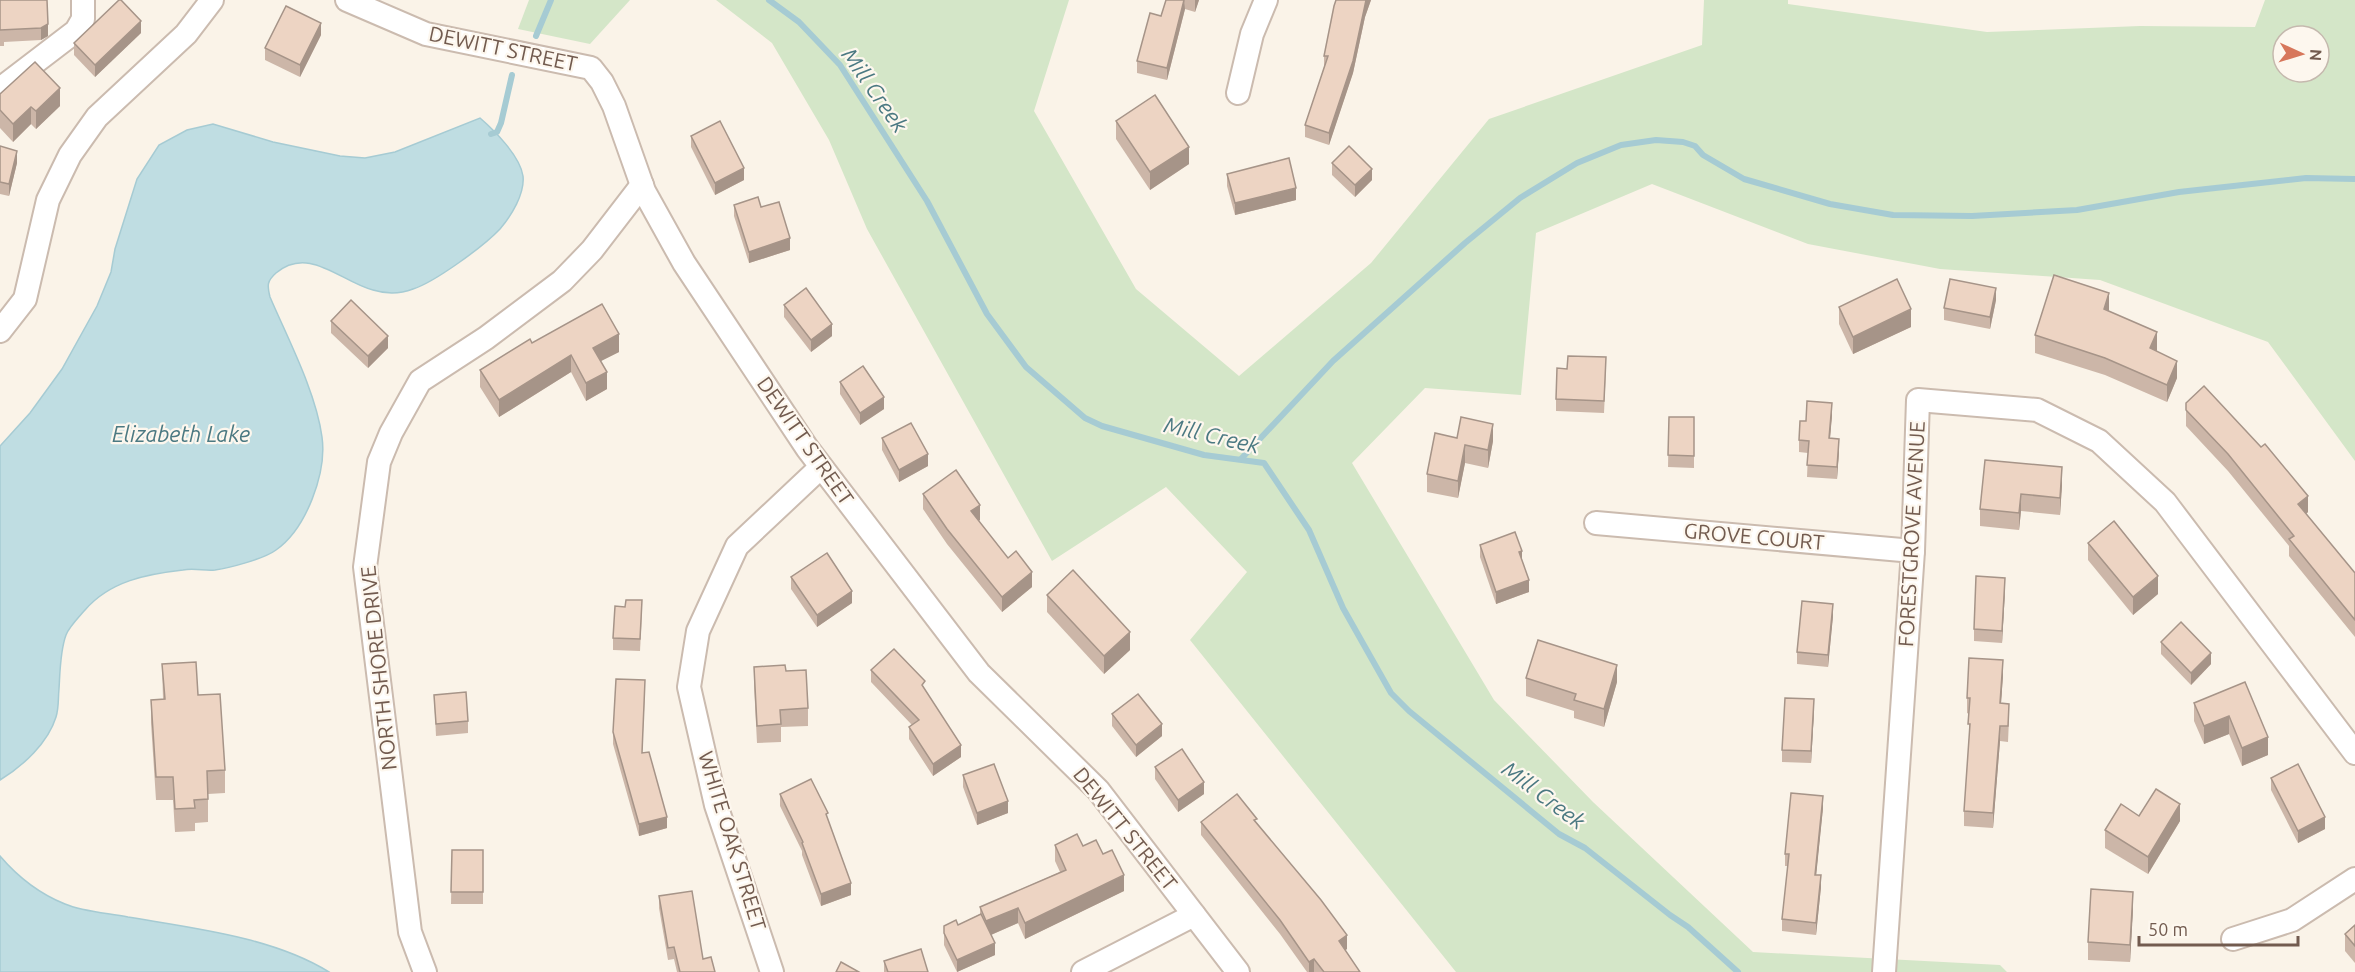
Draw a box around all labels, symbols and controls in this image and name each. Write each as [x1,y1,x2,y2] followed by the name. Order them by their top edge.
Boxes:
[427,21,580,76] street label: DEWITT STREET
[2271,24,2331,84] north arrow
[837,43,914,137] water label: Mill Creek
[2307,48,2325,62] text: N
[753,372,859,509] street label: DEWITT STREET
[1162,411,1263,458] water label: Mill Creek
[1893,420,1929,648] street label: FORESTGROVE AVENUE
[112,421,250,446] water label: Elizabeth Lake
[1683,518,1826,554] street label: GROVE COURT
[355,565,401,772] street label: NORTH SHORE DRIVE
[694,748,772,933] street label: WHITE OAK STREET
[1498,755,1591,834] water label: Mill Creek
[1069,762,1183,895] street label: DEWITT STREET
[2139,909,2298,947] scale bar
[2148,919,2188,939] text: 50 m

